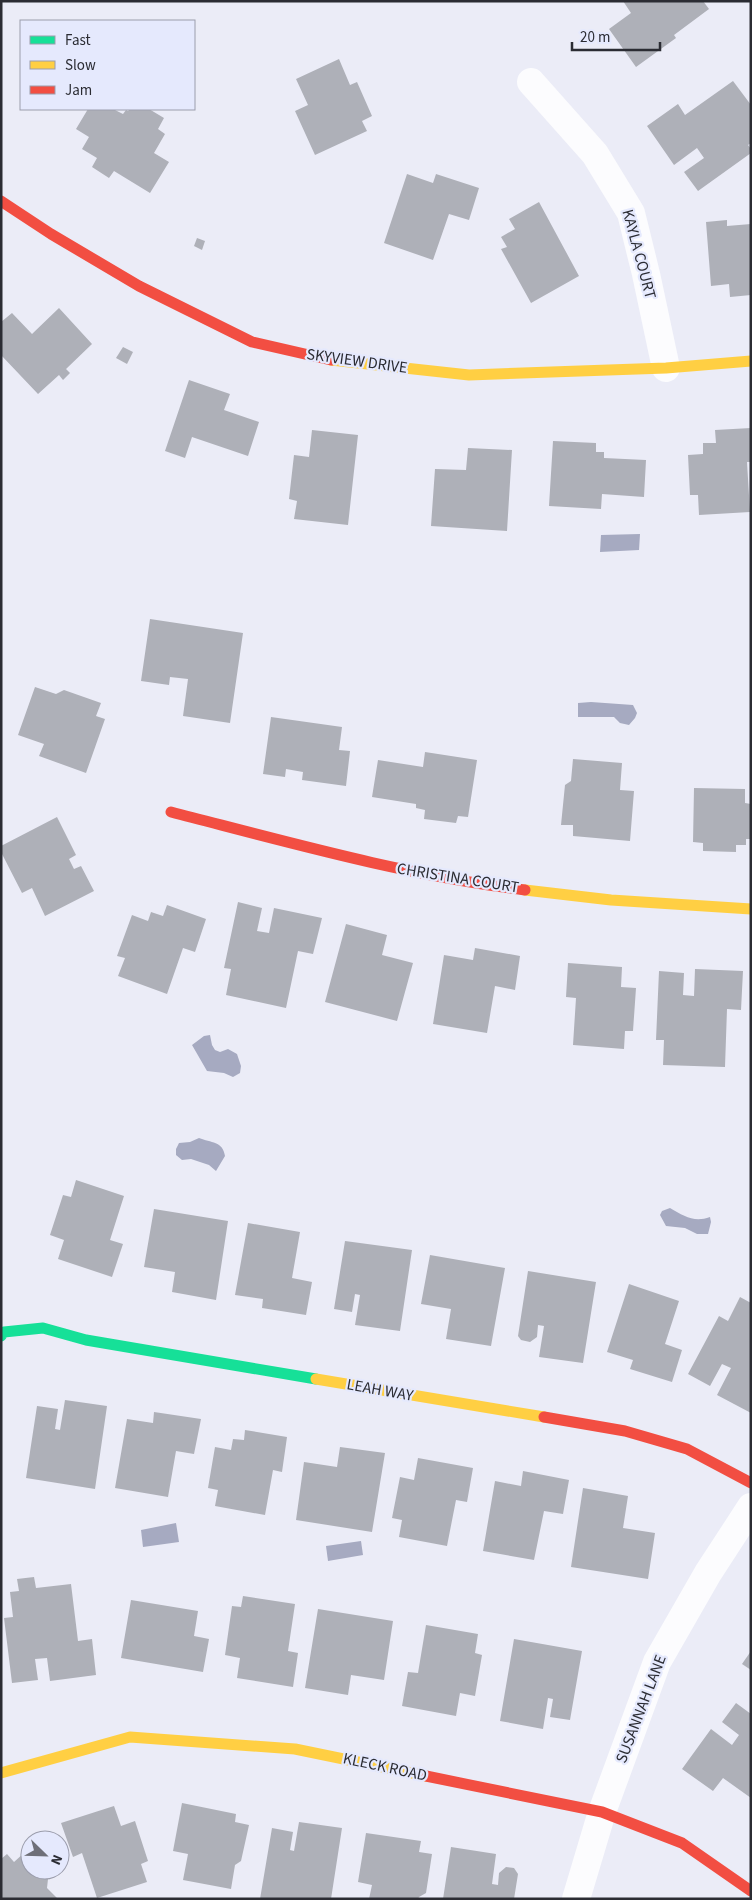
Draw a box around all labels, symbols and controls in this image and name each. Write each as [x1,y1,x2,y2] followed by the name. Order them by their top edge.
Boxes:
[20,20,195,110] legend
[572,20,660,52] scale bar
[580,27,610,48] text: 20 m
[65,30,91,51] text: Fast
[65,55,96,76] text: Slow
[65,80,92,101] text: Jam
[616,207,662,302] street label: KAYLA COURT
[305,343,409,379] street label: SKYVIEW DRIVE
[395,857,521,899] street label: CHRISTINA COURT
[345,1373,415,1407] street label: LEAH WAY
[610,1652,672,1766] street label: SUSANNAH LANE
[341,1747,429,1787] street label: KLECK ROAD
[20,1830,70,1880] north arrow
[45,1851,67,1868] text: N

